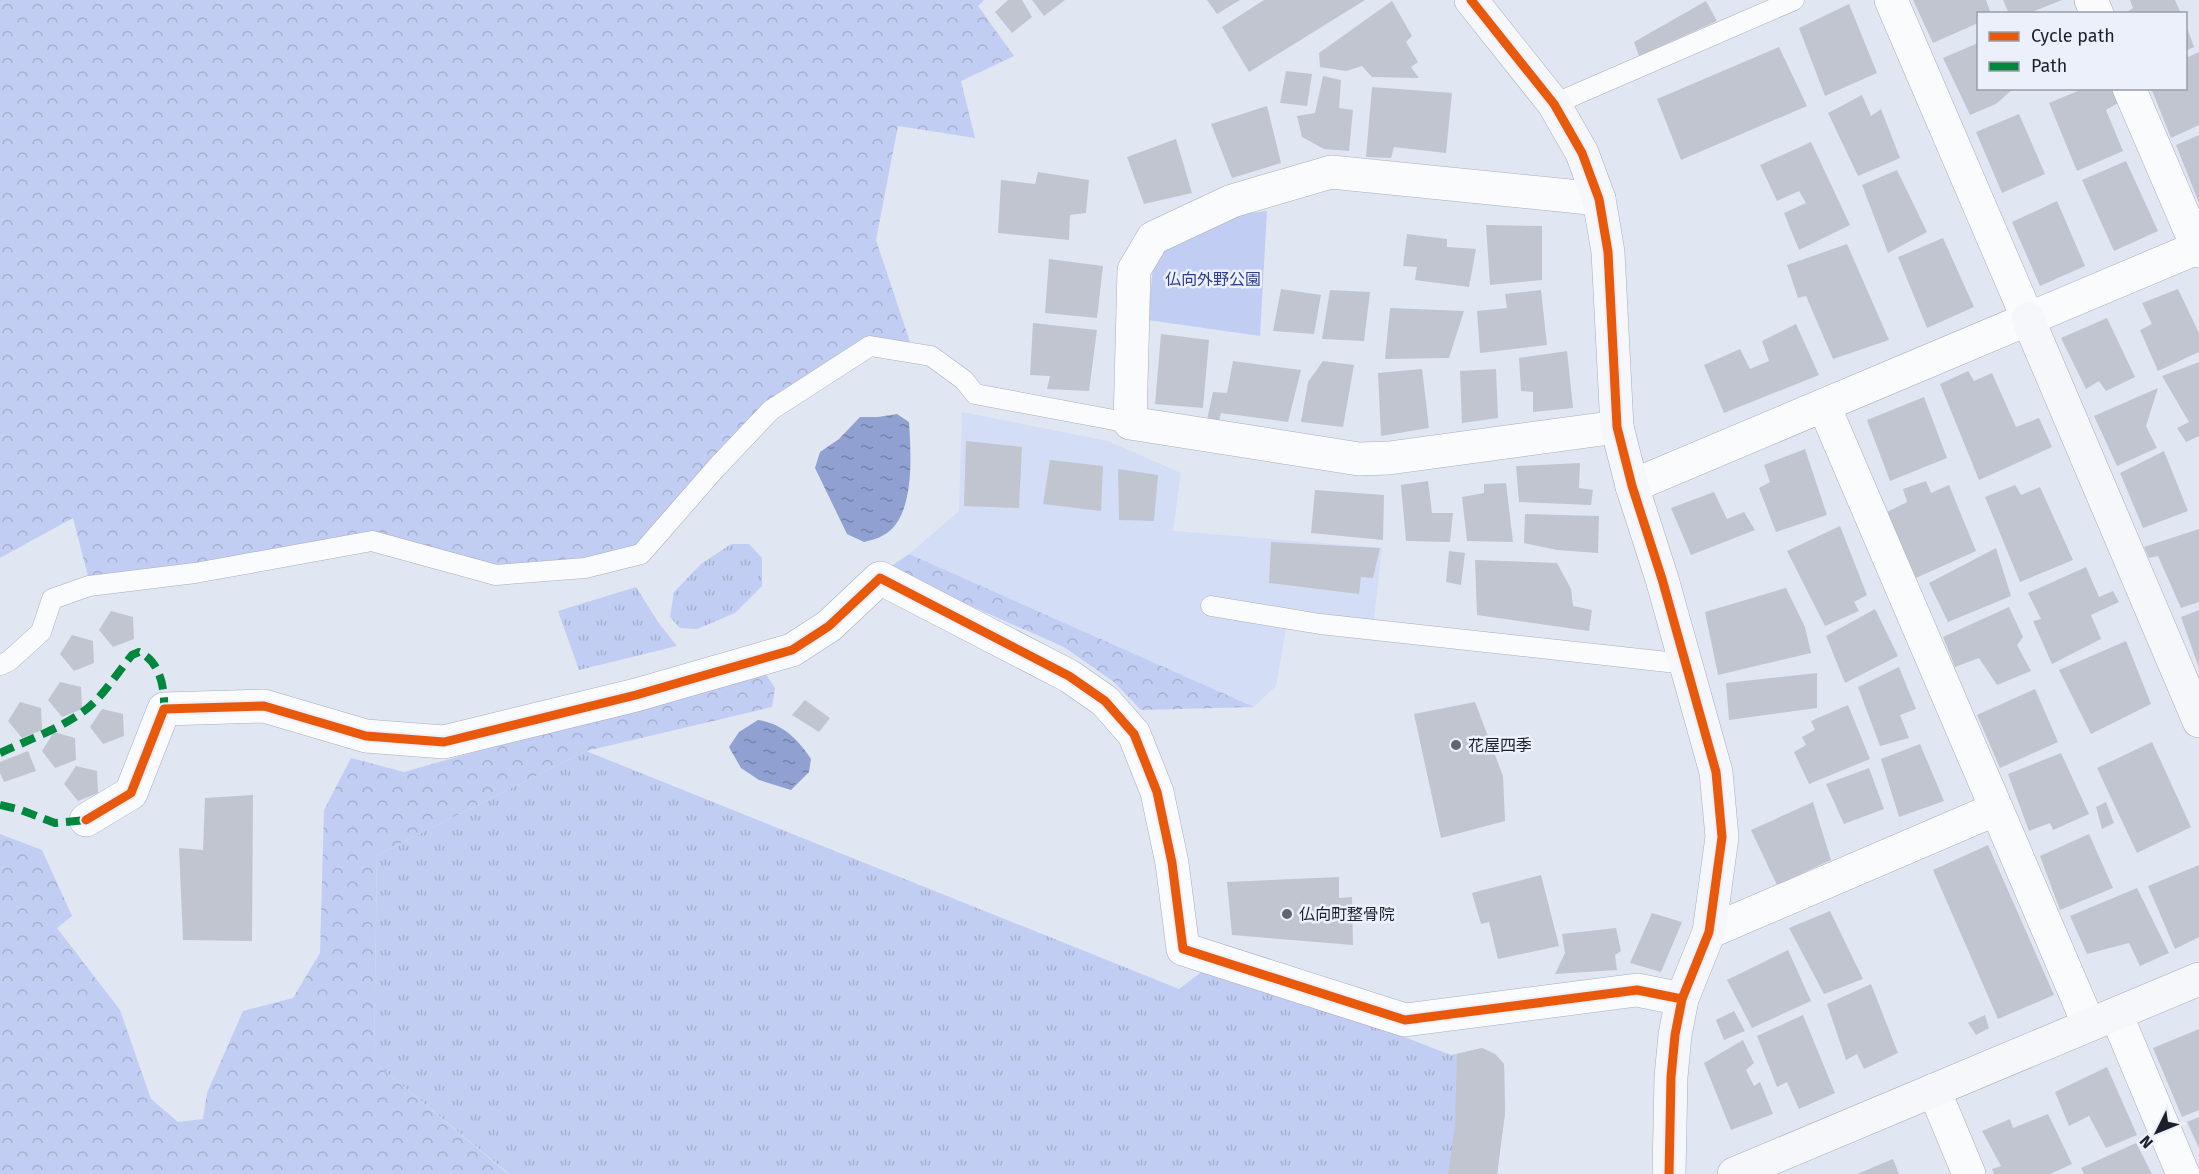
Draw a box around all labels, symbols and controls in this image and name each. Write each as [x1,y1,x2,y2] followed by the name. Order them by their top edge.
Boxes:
[1977,12,2187,90] legend
[2031,25,2115,47] text: Cycle path
[2031,55,2067,77] text: Path
[1165,270,1261,289] park label: 仏向外野公園
[1468,736,1532,755] place label: 花屋四季
[1449,738,1463,752] marker: 花屋四季
[1299,905,1395,924] place label: 仏向町整骨院
[1280,907,1294,921] marker: 仏向町整骨院
[2127,1102,2187,1162] north arrow
[2136,1132,2157,1152] text: N

